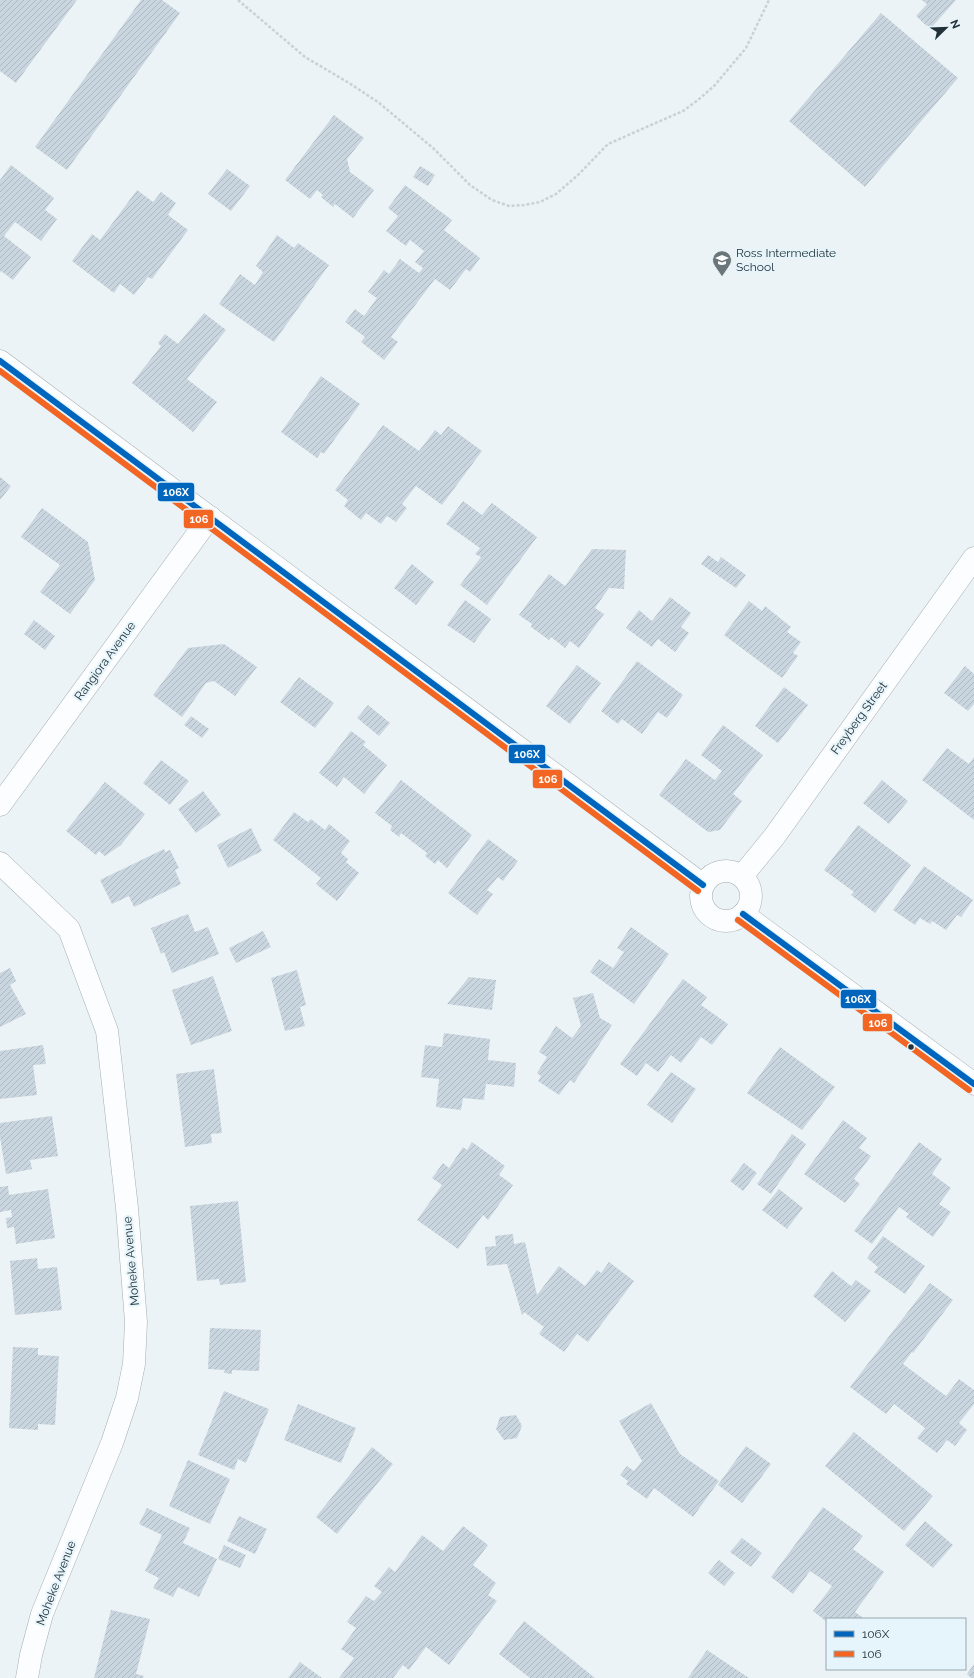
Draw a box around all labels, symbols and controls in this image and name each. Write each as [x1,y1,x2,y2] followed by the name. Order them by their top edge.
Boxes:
[926,8,966,48] north arrow
[947,18,962,31] text: N
[736,246,836,274] place label: Ross Intermediate School
[711,249,733,277] school or university icon: Ross Intermediate School
[157,482,195,502] line badge: 106X
[163,486,190,499] text: 106X
[183,509,214,529] line badge: 106
[190,513,209,526] text: 106
[72,619,138,703] street label: Rangiora Avenue
[828,679,890,757] street label: Freyberg Street
[508,744,546,764] line badge: 106X
[514,748,541,761] text: 106X
[532,769,563,789] line badge: 106
[539,773,558,786] text: 106
[840,989,877,1009] line badge: 106X
[845,993,872,1006] text: 106X
[862,1013,893,1032] line badge: 106
[869,1017,888,1030] text: 106
[906,1042,916,1052] unlabelled marker
[120,1216,142,1306] street label: Moheke Avenue
[33,1539,79,1627] street label: Moheke Avenue
[826,1618,966,1670] legend
[862,1627,890,1641] text: 106X
[862,1647,882,1661] text: 106

